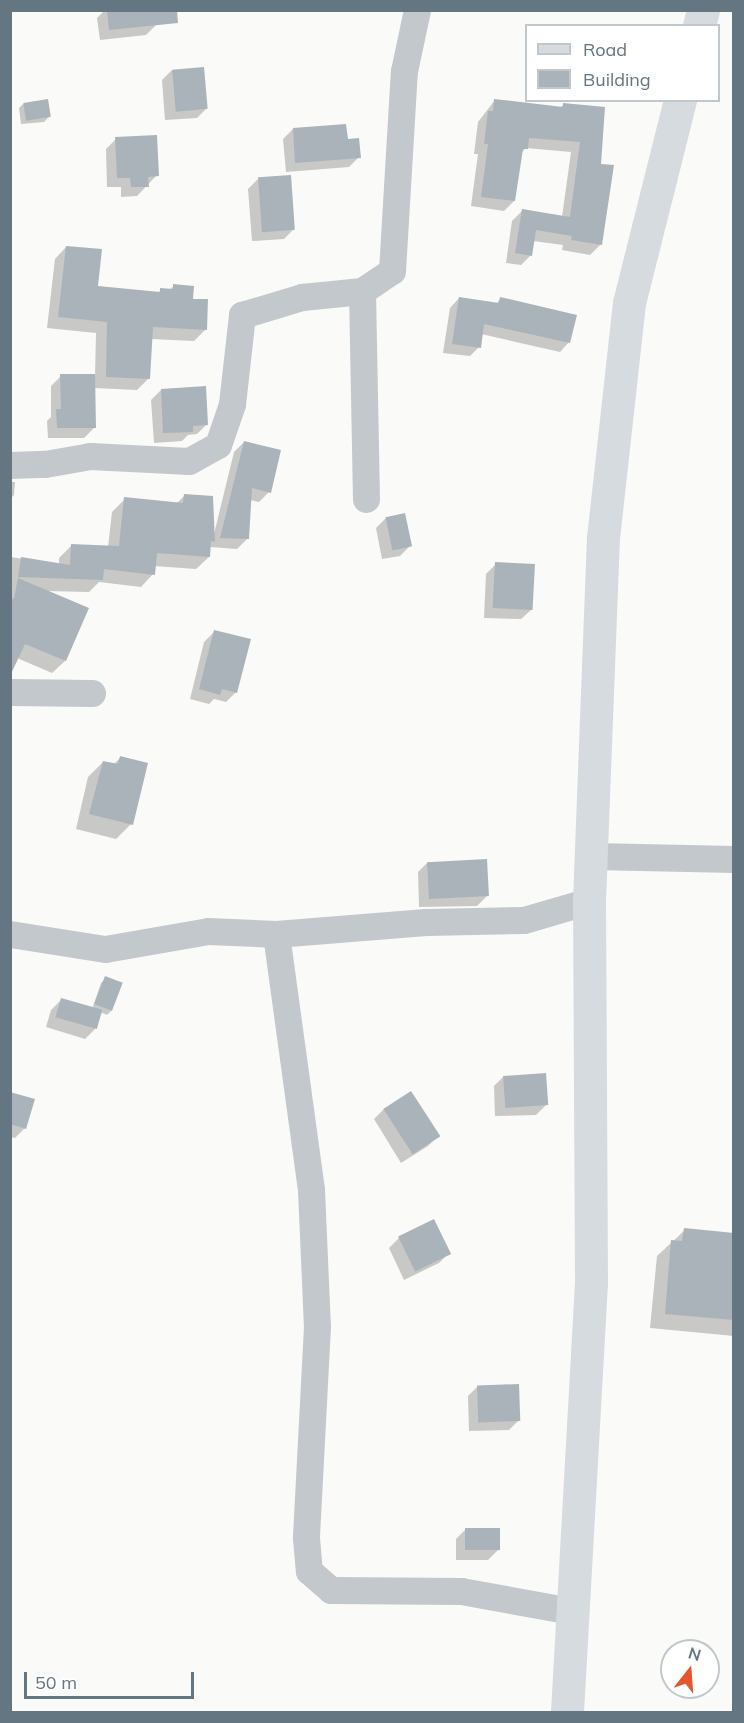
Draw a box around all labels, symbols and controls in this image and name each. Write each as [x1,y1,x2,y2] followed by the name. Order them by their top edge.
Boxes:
[525,24,720,102] legend
[583,38,627,61] text: Road
[583,68,651,91] text: Building
[660,1639,720,1699] north arrow
[686,1642,703,1665] text: N
[27,1660,196,1698] scale bar
[35,1671,77,1694] text: 50 m

